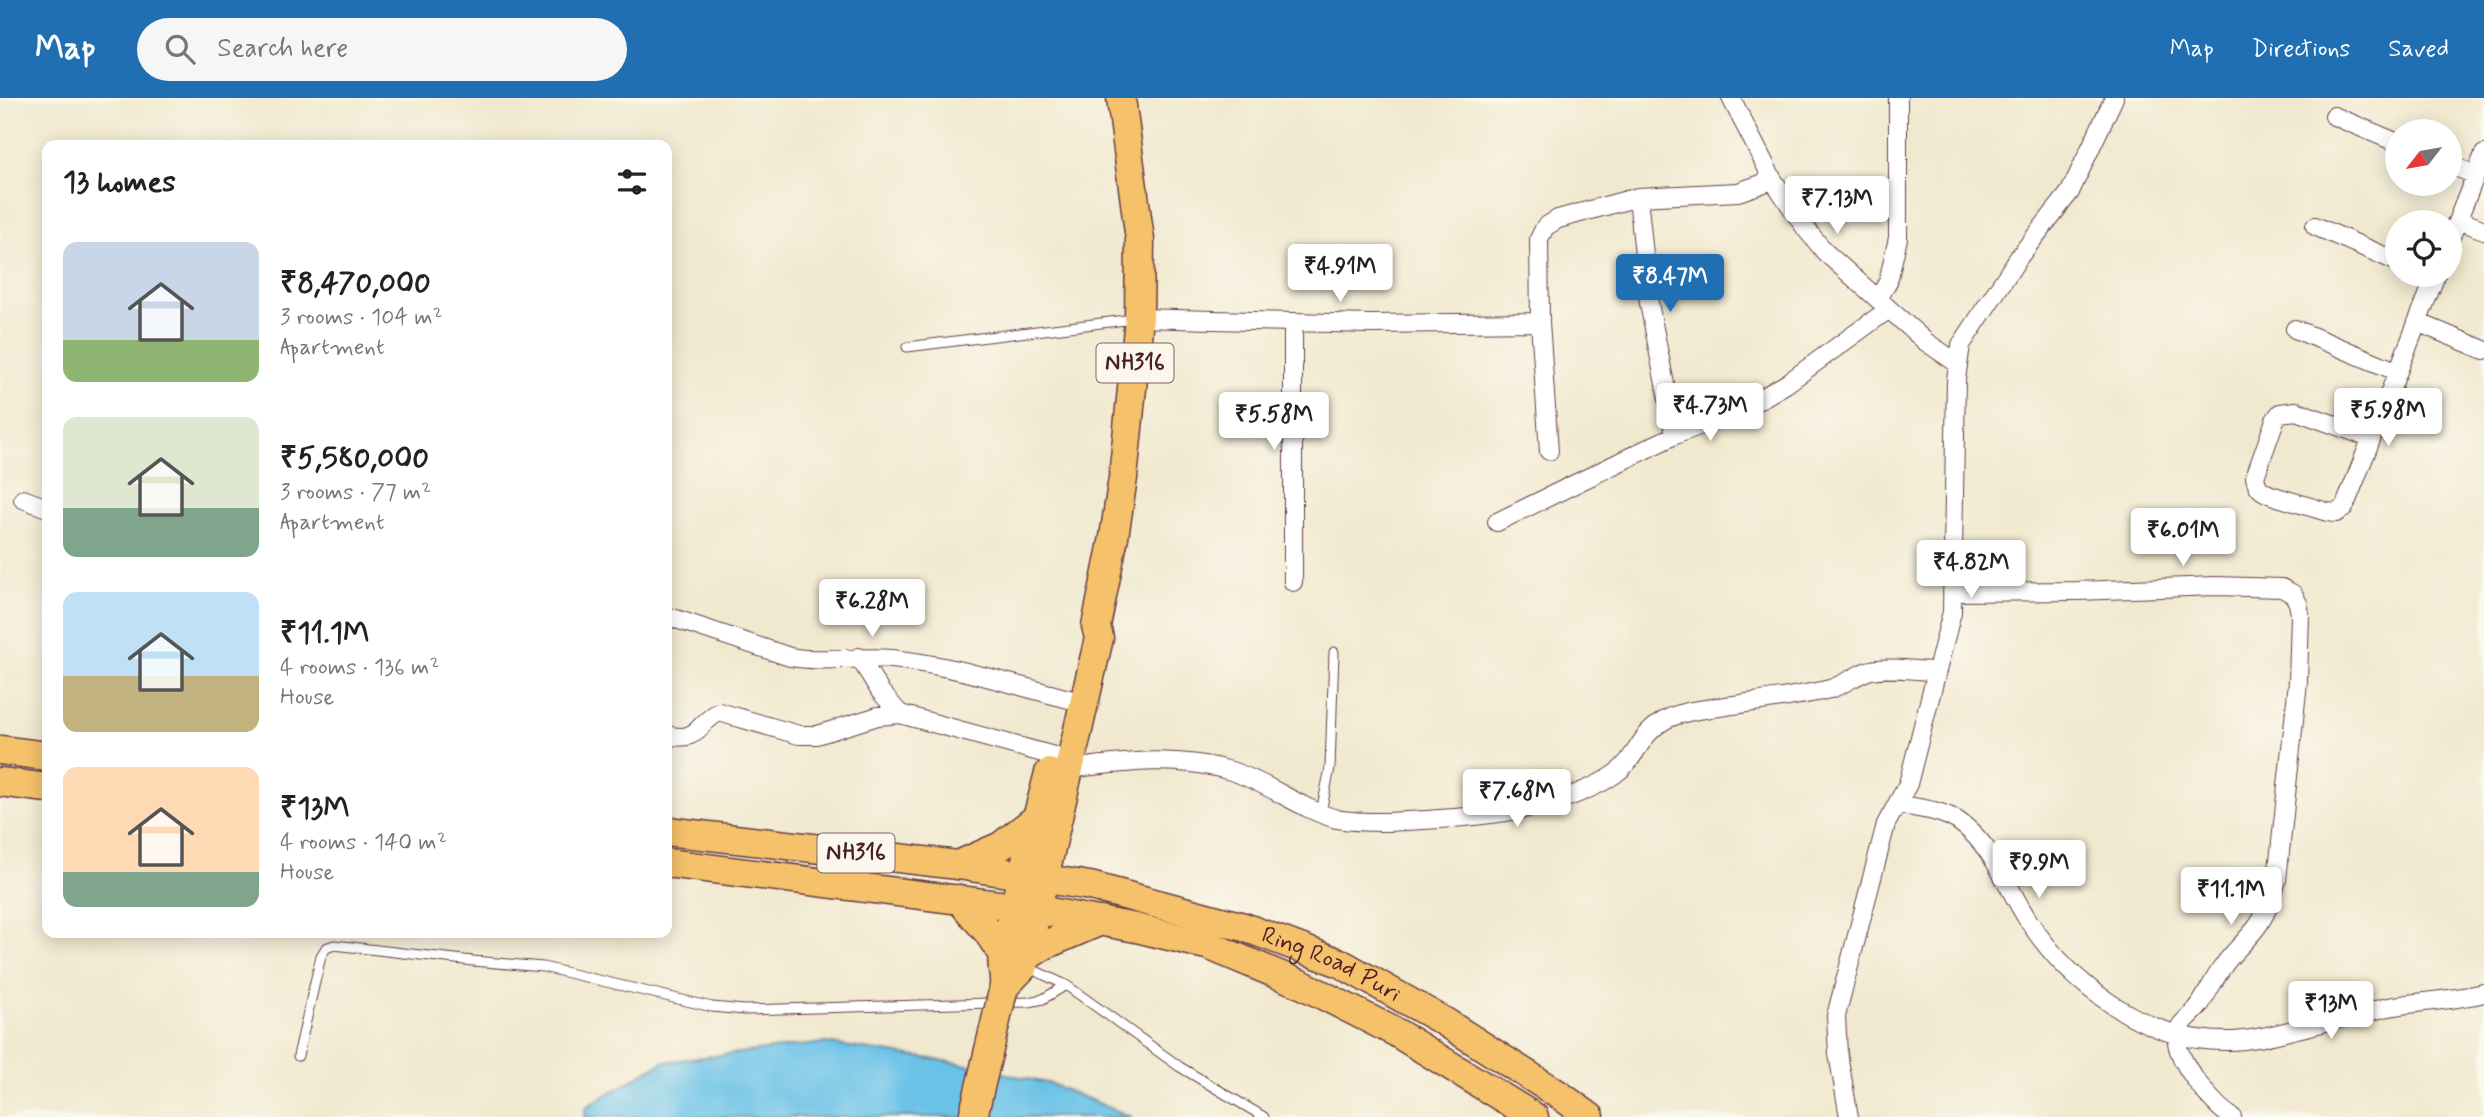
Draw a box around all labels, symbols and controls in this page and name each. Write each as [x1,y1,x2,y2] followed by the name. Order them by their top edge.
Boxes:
[137,18,627,81] search box
[35,27,95,71] text: Map
[161,30,199,68] icon: search
[217,32,348,66] text: Search here
[2170,34,2214,65] text: Map
[2252,34,2350,65] text: Directions
[2388,34,2449,65] text: Saved
[2385,119,2462,196] north arrow
[2385,119,2462,287] map controls
[63,163,176,202] text: 13 homes
[613,163,651,201] icon: filters
[1780,176,1894,236] pin: ₹7.13M
[1801,184,1873,214] text: ₹7.13M
[2385,210,2462,287] button: locate
[1283,244,1397,304] pin: ₹4.91M
[1304,252,1376,282] text: ₹4.91M
[1613,254,1727,314] pin: ₹8.47M
[1632,262,1708,292] text: ₹8.47M
[280,264,431,303] text: ₹8,470,000
[119,270,203,354] icon: home
[280,303,443,333] text: 3 rooms · 104 m²
[280,333,385,363] text: Apartment
[1096,344,1174,382] road number: NH316
[1653,384,1767,443] pin: ₹4.73M
[2331,388,2445,448] pin: ₹5.98M
[1672,391,1748,421] text: ₹4.73M
[1217,392,1331,452] pin: ₹5.58M
[2350,396,2426,426] text: ₹5.98M
[1235,400,1313,430] text: ₹5.58M
[280,439,429,478] text: ₹5,580,000
[119,445,203,529] icon: home
[280,478,431,508] text: 3 rooms · 77 m²
[280,508,385,538] text: Apartment
[2126,508,2240,568] pin: ₹6.01M
[2147,516,2219,546] text: ₹6.01M
[1914,540,2028,600] pin: ₹4.82M
[1933,548,2009,578] text: ₹4.82M
[815,580,929,639] pin: ₹6.28M
[835,587,909,617] text: ₹6.28M
[280,614,369,653] text: ₹11.1M
[119,620,203,704] icon: home
[280,653,440,683] text: 4 rooms · 136 m²
[280,683,334,713] text: House
[1460,770,1574,829] pin: ₹7.68M
[1479,777,1555,807] text: ₹7.68M
[280,789,350,828] text: ₹13M
[119,795,203,879] icon: home
[280,828,447,858] text: 4 rooms · 140 m²
[818,834,894,873] road number: NH316
[1990,840,2088,900] pin: ₹9.9M
[2009,848,2069,878] text: ₹9.9M
[280,858,334,888] text: House
[2174,868,2288,927] pin: ₹11.1M
[2197,875,2265,905] text: ₹11.1M
[1257,919,1406,1010] street label: Ring Road Puri
[2290,982,2372,1041] pin: ₹13M
[2304,989,2358,1019] text: ₹13M

